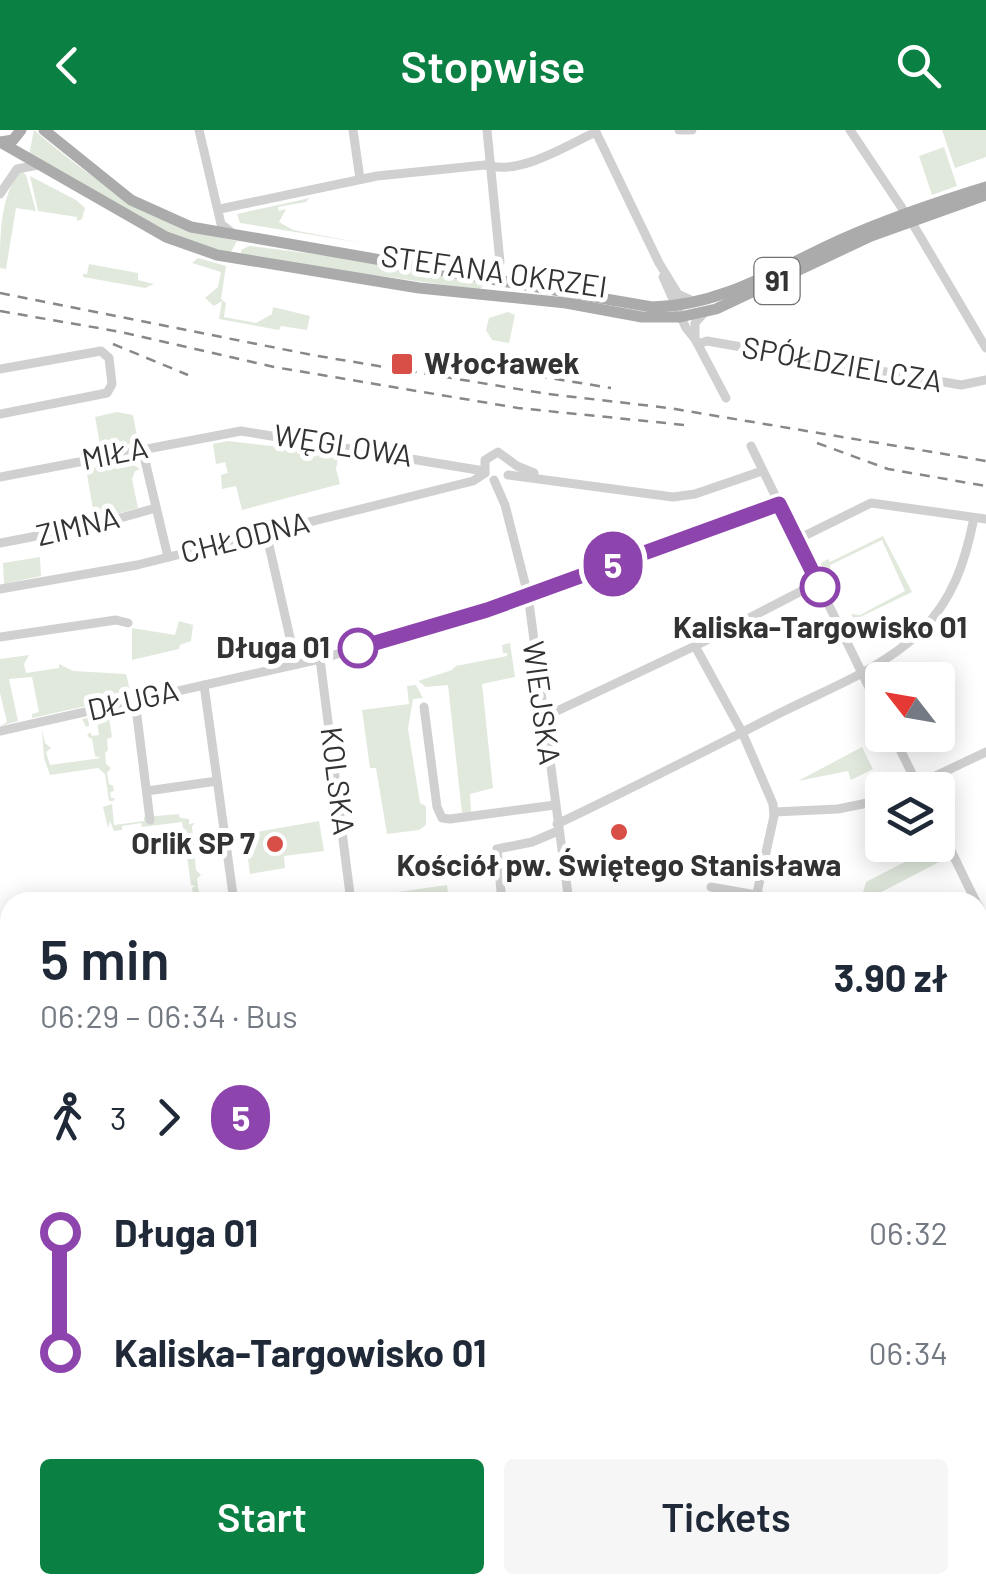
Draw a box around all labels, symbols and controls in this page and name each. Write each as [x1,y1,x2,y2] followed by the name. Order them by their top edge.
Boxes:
[40,38,95,93] icon: back
[401,38,585,92] text: Stopwise
[891,38,946,93] icon: search
[379,236,610,304] street label: STEFANA OKRZEI
[754,258,800,304] road number: 91
[739,328,945,398] street label: SPÓŁDZIELCZA
[424,344,580,380] place label: Włocławek
[389,351,415,377] marker: Włocławek
[272,415,415,473] street label: WĘGLOWA
[78,428,151,476] street label: MIŁA
[32,498,123,552] street label: ZIMNA
[176,503,313,569] street label: CHŁODNA
[580,532,646,596] line badge: 5
[604,543,622,585] text: 5
[801,568,839,606] marker: Kaliska-Targowisko 01
[673,608,967,644] place label: Kaliska-Targowisko 01
[216,628,330,664] place label: Długa 01
[339,629,377,667] marker: Długa 01
[516,639,569,767] street label: WIEJSKA
[865,662,955,752] north arrow
[865,662,955,862] map controls
[84,671,181,727] street label: DŁUGA
[315,725,363,837] street label: KOLSKA
[865,772,955,862] button: layers
[608,821,630,843] marker: Kościół pw. Świętego Stanisława
[131,824,255,860] place label: Orlik SP 7
[264,833,286,855] marker: Orlik SP 7
[397,846,841,882] place label: Kościół pw. Świętego Stanisława
[40,925,170,991] text: 5 min
[834,954,948,1000] text: 3.90 zł
[40,996,298,1034] text: 06:29 – 06:34 · Bus
[40,1090,95,1145] icon: walk
[141,1090,196,1145] icon: forward
[231,1096,250,1138] text: 5
[110,1098,126,1136] text: 3
[114,1209,258,1255] text: Długa 01
[869,1213,948,1251] text: 06:32
[114,1329,486,1375] text: Kaliska-Targowisko 01
[868,1333,948,1371] text: 06:34
[40,1459,484,1574] button: Start
[504,1459,948,1574] button: Tickets

